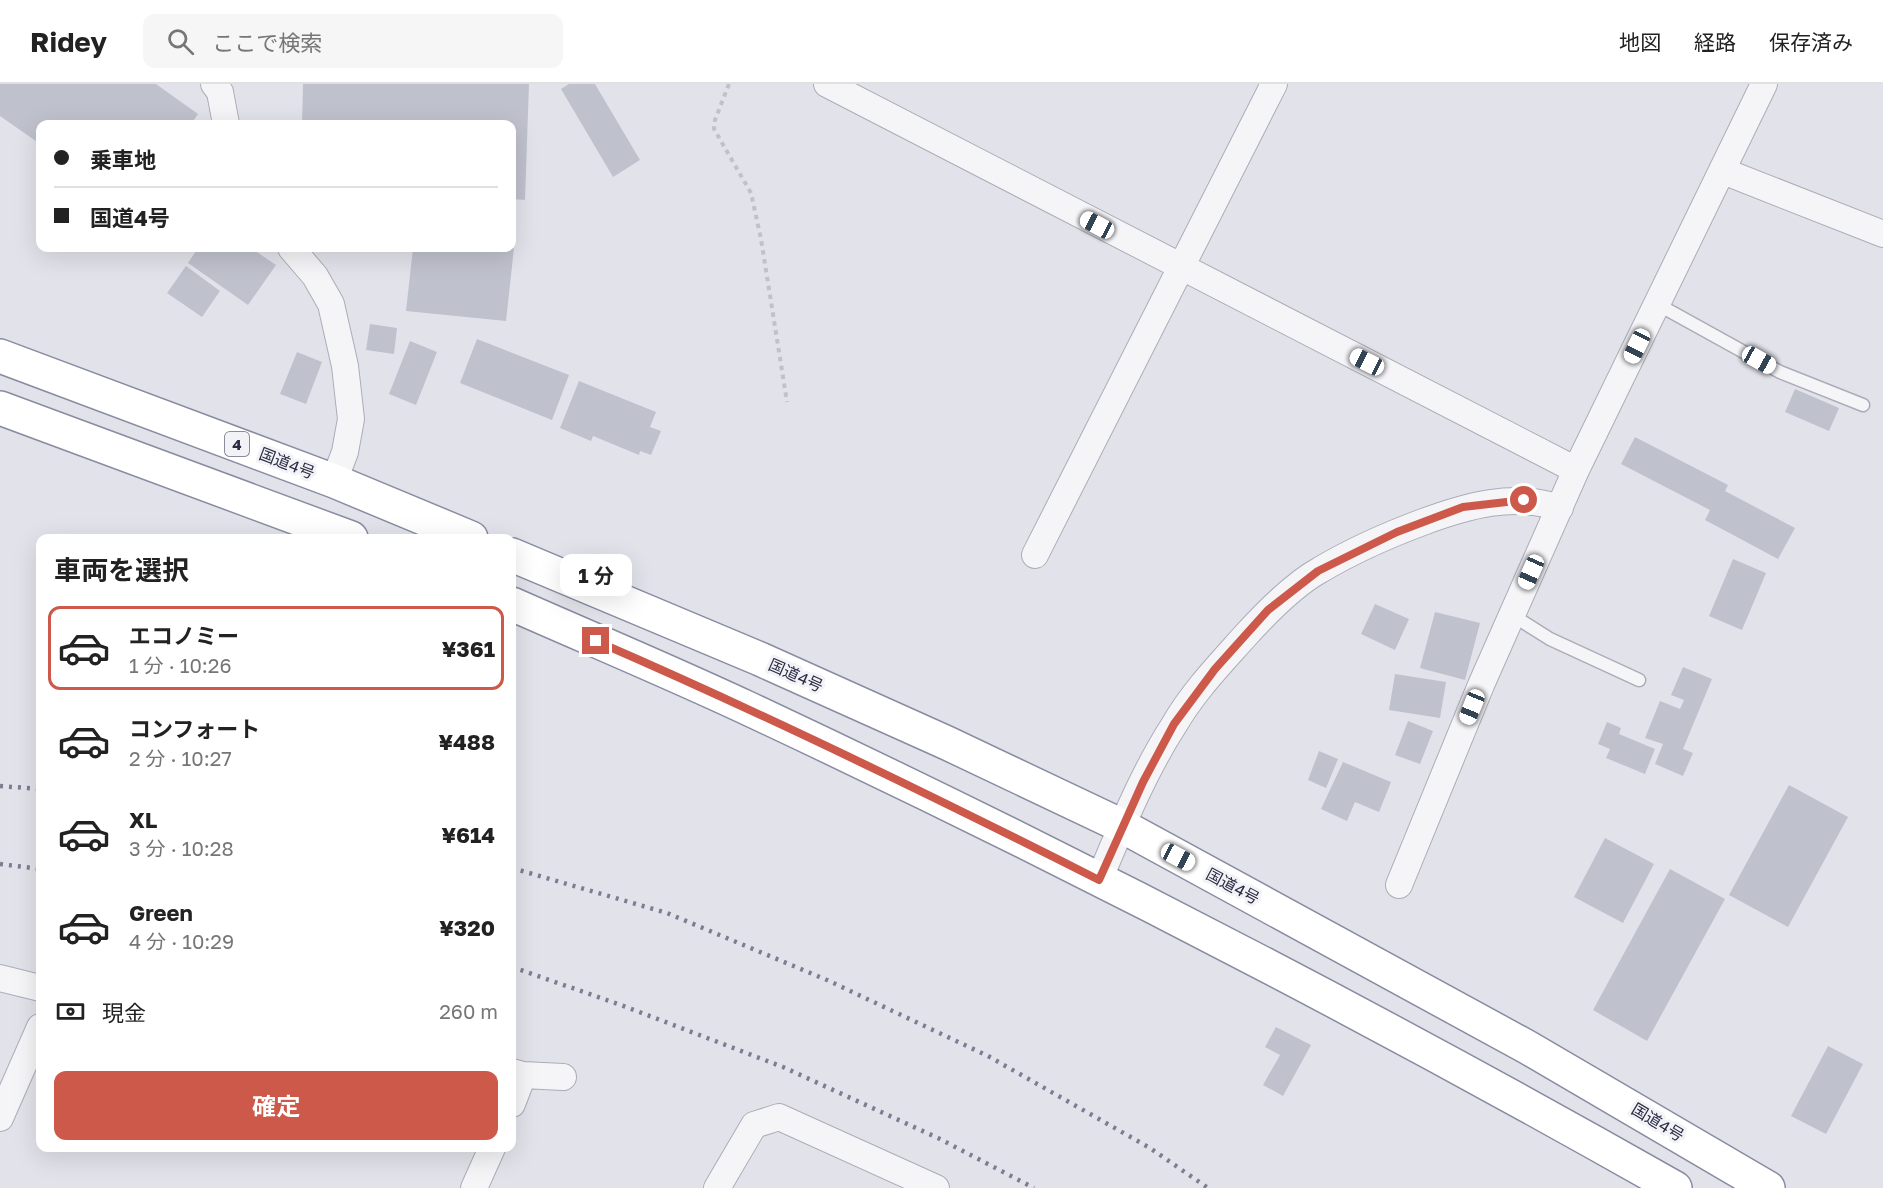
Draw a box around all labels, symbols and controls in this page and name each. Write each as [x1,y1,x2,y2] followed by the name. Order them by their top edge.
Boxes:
[143,14,563,68] search box
[30,25,107,58] text: Ridey
[164,25,197,58] icon: search
[212,29,322,56] text: ここで検索
[1619,29,1661,55] text: 地図
[1694,29,1736,55] text: 経路
[1769,29,1853,55] text: 保存済み
[90,146,156,173] text: 乗車地
[90,204,170,231] text: 国道4号
[1077,209,1117,241] car
[1621,326,1653,366] car
[1739,343,1779,377] car
[1347,346,1387,378] car
[225,432,249,456] road number: 4
[256,443,318,483] street label: 国道4号
[1510,486,1537,513] route start
[1515,552,1547,592] car
[54,554,189,586] text: 車両を選択
[560,554,632,596] callout: 1 分
[578,563,614,587] text: 1 分
[57,621,111,675] icon: car
[129,622,239,649] text: エコノミー
[582,627,609,654] route end
[442,635,495,662] text: ¥361
[129,653,232,677] text: 1 分 · 10:26
[766,654,826,696] street label: 国道4号
[1457,687,1487,727] car
[57,714,111,768] icon: car
[129,715,260,742] text: コンフォート
[439,728,495,755] text: ¥488
[129,746,232,770] text: 2 分 · 10:27
[129,806,157,833] text: XL
[57,807,111,861] icon: car
[441,821,495,848] text: ¥614
[129,836,234,860] text: 3 分 · 10:28
[1158,841,1198,873] car
[1203,864,1263,908] street label: 国道4号
[129,899,193,926] text: Green
[57,900,111,954] icon: car
[439,914,495,941] text: ¥320
[129,929,234,953] text: 4 分 · 10:29
[54,995,87,1028] icon: cash
[102,999,146,1026] text: 現金
[439,999,498,1023] text: 260 m
[54,1071,498,1140] button: 確定
[1628,1099,1688,1145] street label: 国道4号

